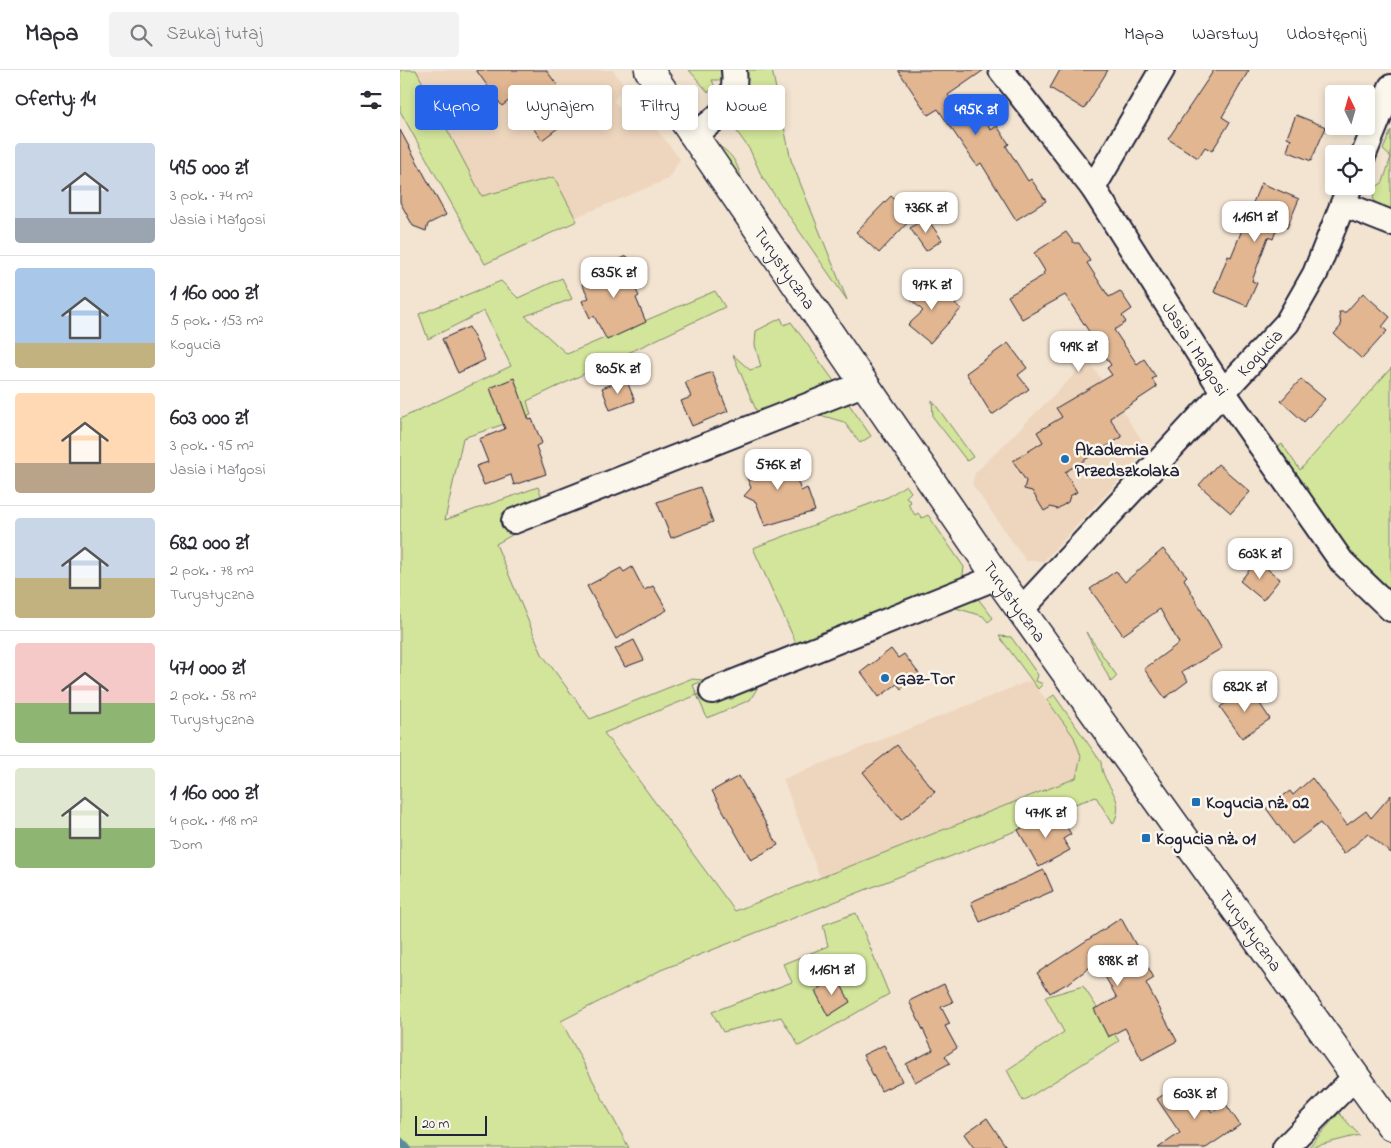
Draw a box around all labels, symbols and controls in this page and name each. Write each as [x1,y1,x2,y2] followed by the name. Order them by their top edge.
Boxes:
[109,12,459,57] search box
[25,17,79,52] text: Mapa
[127,21,155,49] icon: search
[167,21,262,48] text: Szukaj tutaj
[1124,22,1164,48] text: Mapa
[1192,22,1258,48] text: Warstwy
[1286,22,1366,48] text: Udostępnij
[15,85,96,115] text: Oferty: 14
[415,85,498,130] chip: Kupno
[508,85,612,130] chip: Wynajem
[622,85,698,130] chip: Filtry
[708,85,785,130] chip: Nowe
[1325,85,1375,135] north arrow
[1325,85,1375,195] map controls
[357,86,385,114] icon: filters
[930,93,1022,136] pin: 495K zł
[955,98,997,122] text: 495K zł
[1325,145,1375,195] button: locate
[170,154,248,184] text: 495 000 zł
[55,163,115,223] icon: home
[170,184,253,208] text: 3 pok. · 74 m²
[880,191,972,234] pin: 736K zł
[905,196,947,220] text: 736K zł
[1203,200,1307,243] pin: 1.16M zł
[1233,205,1277,229] text: 1.16M zł
[170,208,266,232] text: Jasia i Małgosi
[746,222,821,316] street label: Turystyczna
[568,256,660,299] pin: 635K zł
[592,261,636,285] text: 635K zł
[886,268,978,311] pin: 917K zł
[913,273,951,297] text: 917K zł
[170,279,258,309] text: 1 160 000 zł
[55,288,115,348] icon: home
[1154,297,1234,402] street label: Jasia i Małgosi
[170,309,263,333] text: 5 pok. · 153 m²
[1232,324,1290,384] street label: Kogucia
[1033,330,1125,373] pin: 919K zł
[170,333,221,357] text: Kogucia
[1061,335,1097,359] text: 919K zł
[572,352,664,395] pin: 805K zł
[596,357,640,381] text: 805K zł
[170,404,248,434] text: 603 000 zł
[55,413,115,473] icon: home
[170,434,254,458] text: 3 pok. · 95 m²
[1075,438,1180,485] place label: Akademia Przedszkolaka
[732,448,824,491] pin: 576K zł
[756,453,800,477] text: 576K zł
[1059,453,1071,465] marker: Akademia Przedszkolaka
[170,458,266,482] text: Jasia i Małgosi
[170,529,249,559] text: 682 000 zł
[55,538,115,598] icon: home
[1214,538,1306,580] pin: 603K zł
[1239,542,1281,566] text: 603K zł
[975,556,1051,649] street label: Turystyczna
[170,559,254,583] text: 2 pok. · 78 m²
[170,583,254,607] text: Turystyczna
[170,654,245,684] text: 471 000 zł
[55,663,115,723] icon: home
[895,667,955,693] place label: Gaz-Tor
[1199,670,1291,713] pin: 682K zł
[879,672,891,684] marker: Gaz-Tor
[1223,675,1267,699] text: 682K zł
[170,684,257,708] text: 2 pok. · 58 m²
[170,708,254,732] text: Turystyczna
[170,779,258,809] text: 1 160 000 zł
[55,788,115,848] icon: home
[1206,791,1309,818] place label: Kogucia nż. 02
[1000,796,1092,839] pin: 471K zł
[1190,796,1202,808] marker: Kogucia nż. 02
[1026,801,1066,825] text: 471K zł
[170,809,258,833] text: 4 pok. · 148 m²
[1156,827,1256,854] place label: Kogucia nż. 01
[1140,832,1152,844] marker: Kogucia nż. 01
[170,833,202,857] text: Dom
[1211,885,1287,978] street label: Turystyczna
[1072,944,1164,987] pin: 898K zł
[1099,949,1137,973] text: 898K zł
[780,954,884,996] pin: 1.16M zł
[810,958,854,982] text: 1.16M zł
[1149,1078,1241,1120] pin: 603K zł
[1174,1082,1216,1106] text: 603K zł
[415,1113,488,1136] scale bar
[422,1114,449,1135] text: 20 m

